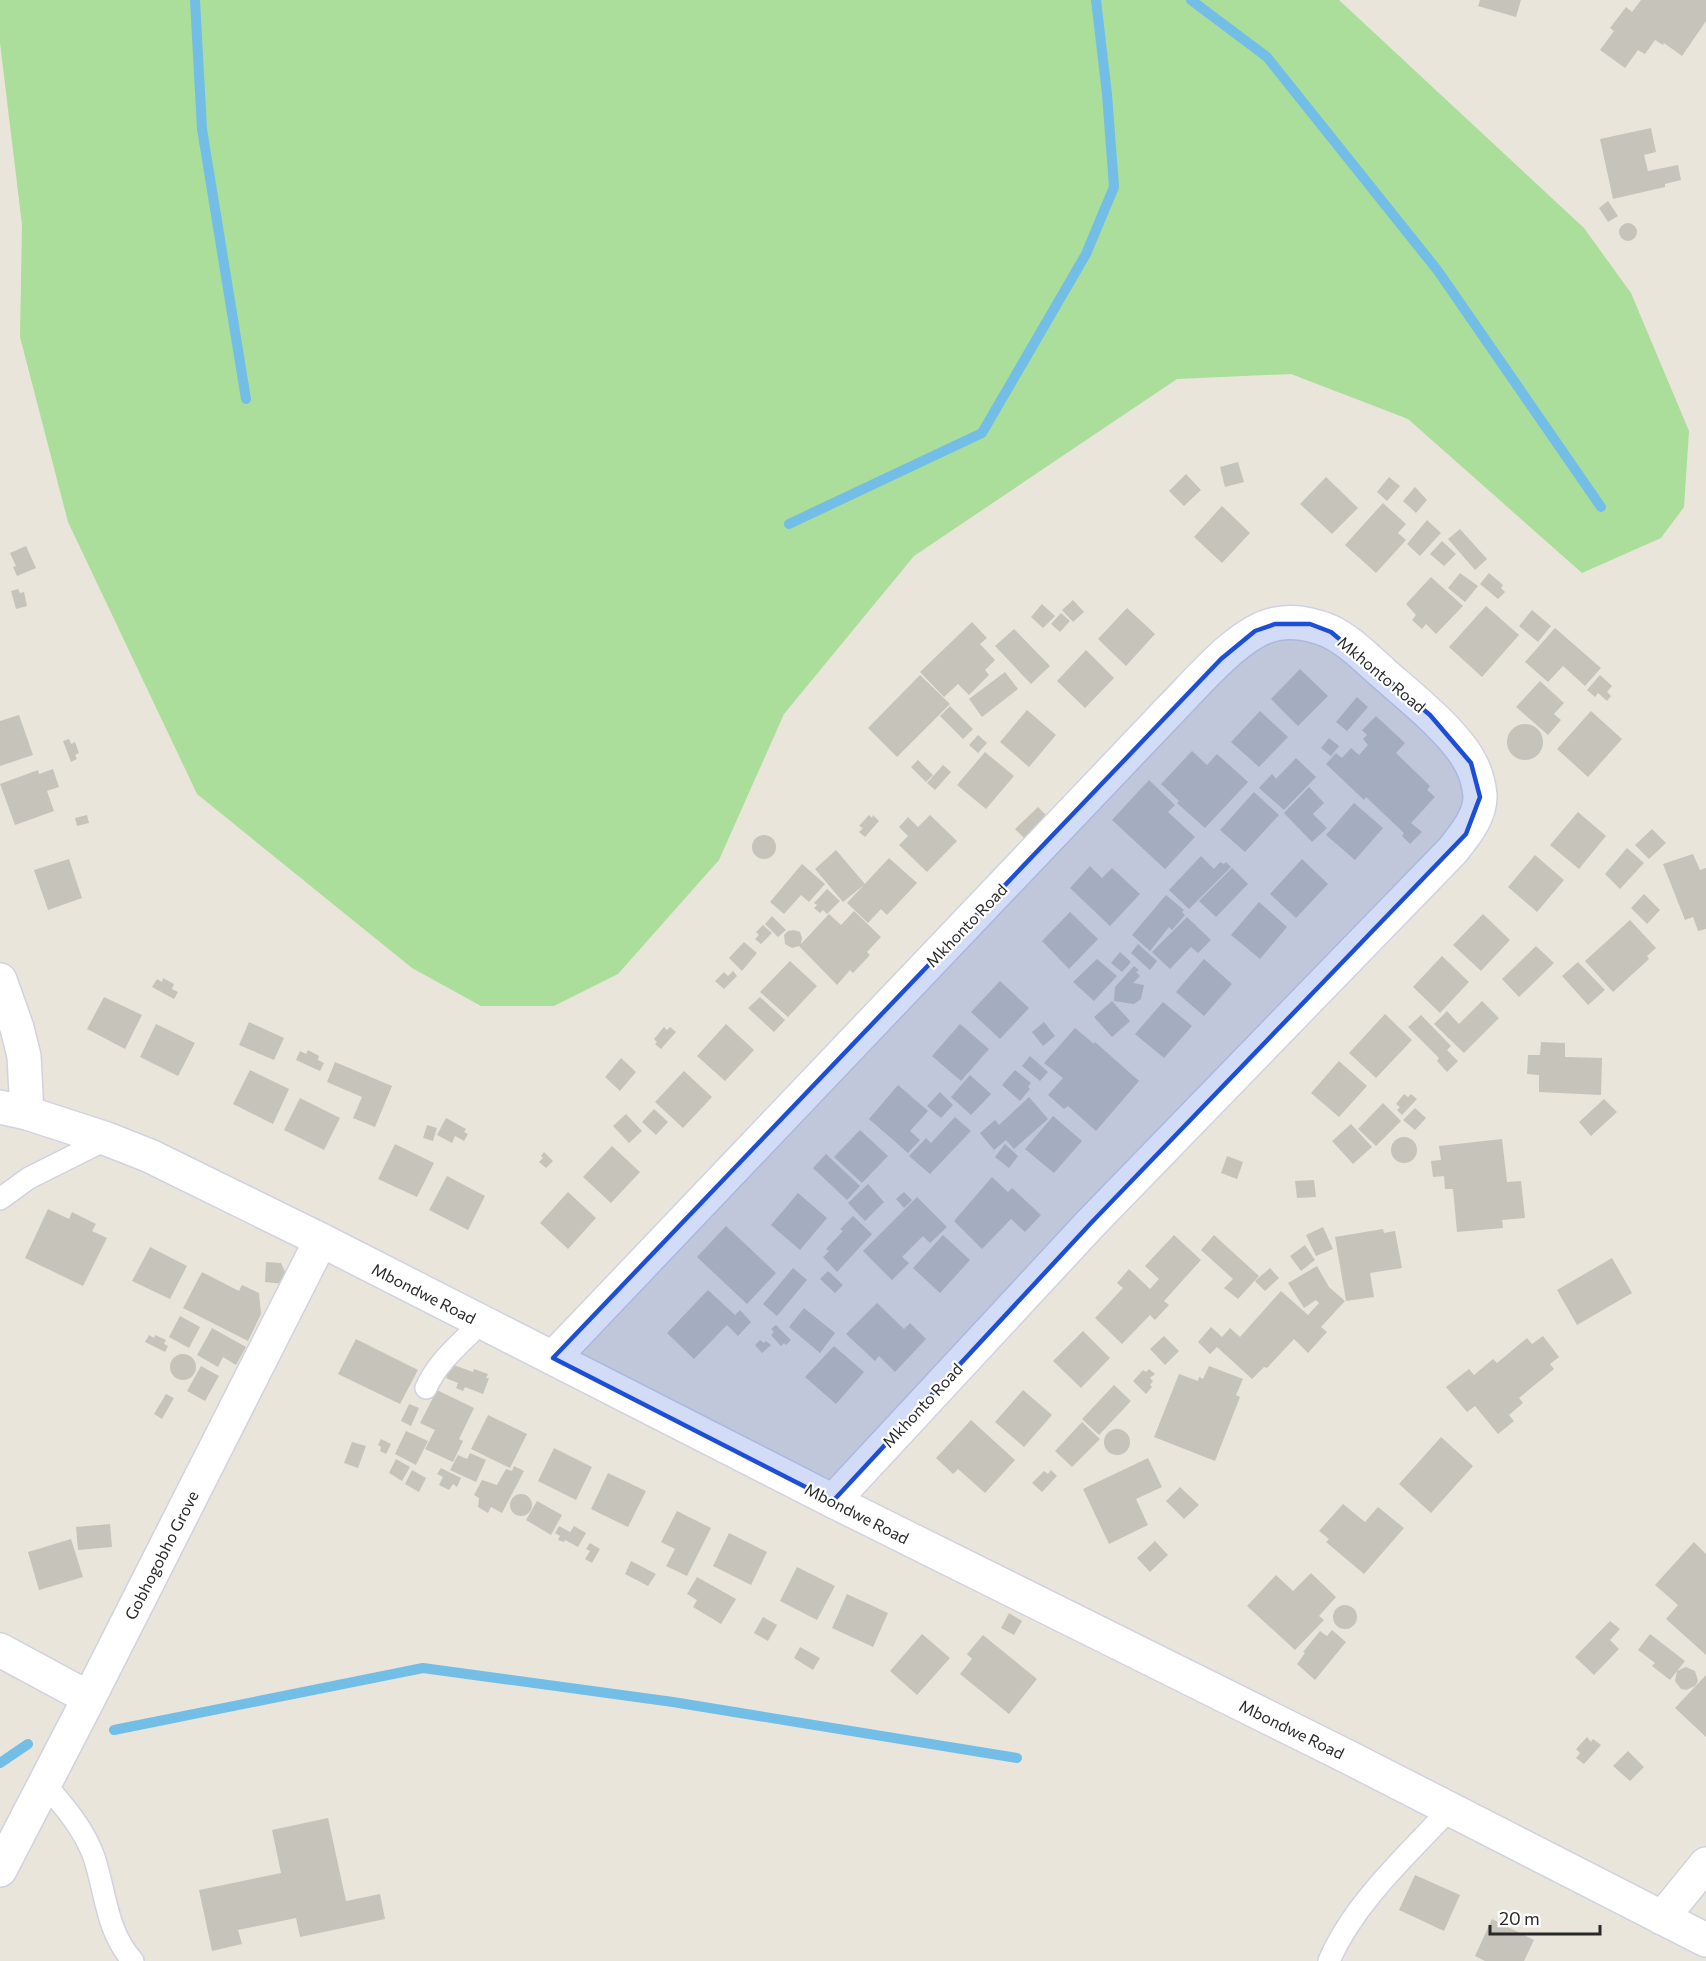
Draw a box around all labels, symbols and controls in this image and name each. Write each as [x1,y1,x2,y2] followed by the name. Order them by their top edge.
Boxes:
[1334,632,1430,716] street label: Mkhonto Road
[922,879,1010,971] street label: Mkhonto Road
[369,1259,479,1327] street label: Mbondwe Road
[878,1359,966,1451] street label: Mkhonto Road
[802,1479,912,1547] street label: Mbondwe Road
[120,1487,202,1623] street label: Gobhogobho Grove
[1237,1695,1347,1763] street label: Mbondwe Road
[1490,1898,1600,1936] scale bar
[1499,1907,1540,1929] text: 20 m

